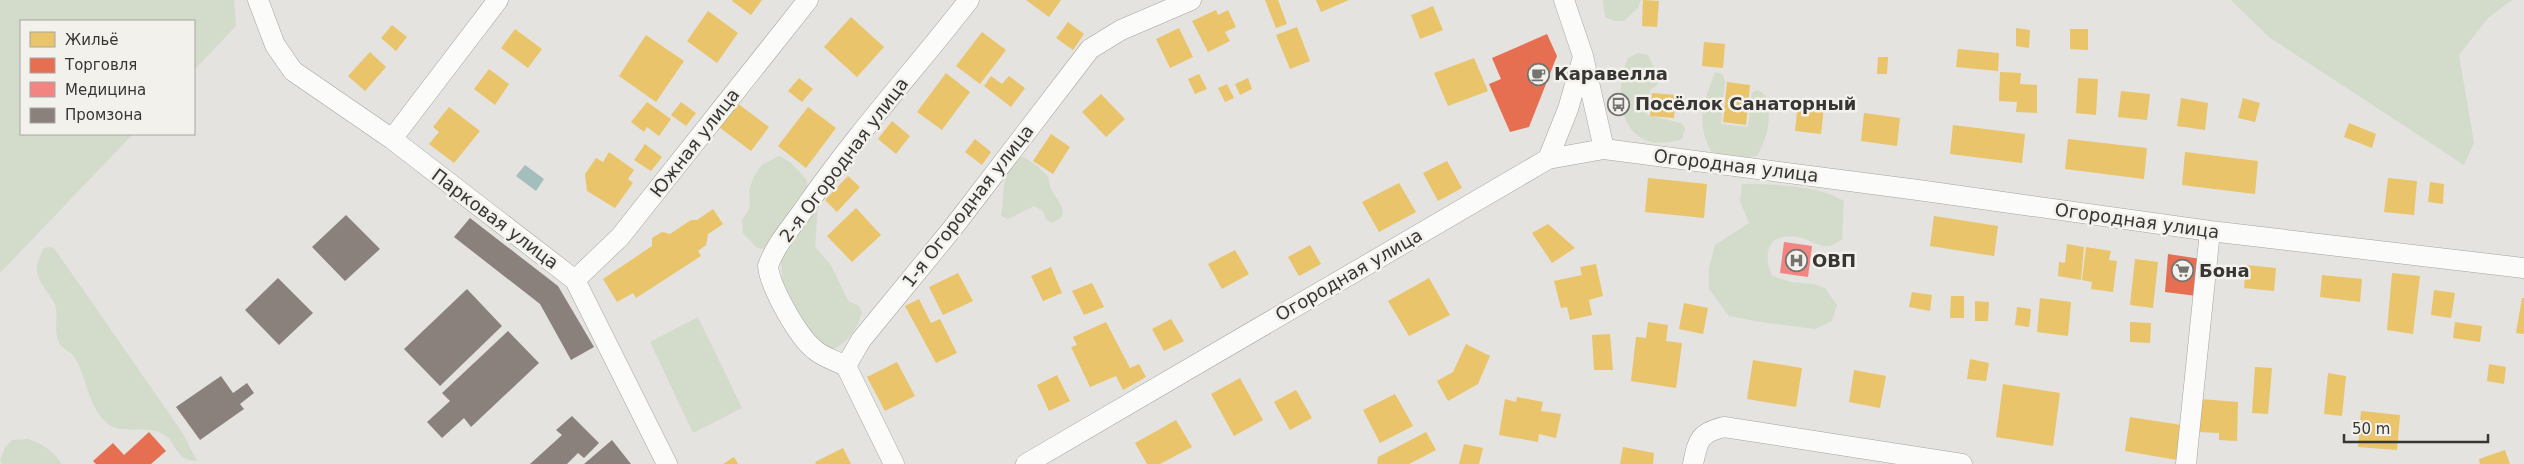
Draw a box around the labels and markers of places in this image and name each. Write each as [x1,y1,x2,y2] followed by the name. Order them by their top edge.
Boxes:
[1526,62,1550,86] cafe icon: Каравелла
[1554,63,1668,84] place label: Каравелла
[1607,92,1631,116] bus stop icon: Посёлок Санаторный
[1635,93,1856,114] place label: Посёлок Санаторный
[1784,249,1808,273] hospital icon: ОВП
[1812,250,1856,271] place label: ОВП
[2171,259,2195,283] supermarket icon: Бона
[2199,260,2250,281] place label: Бона

